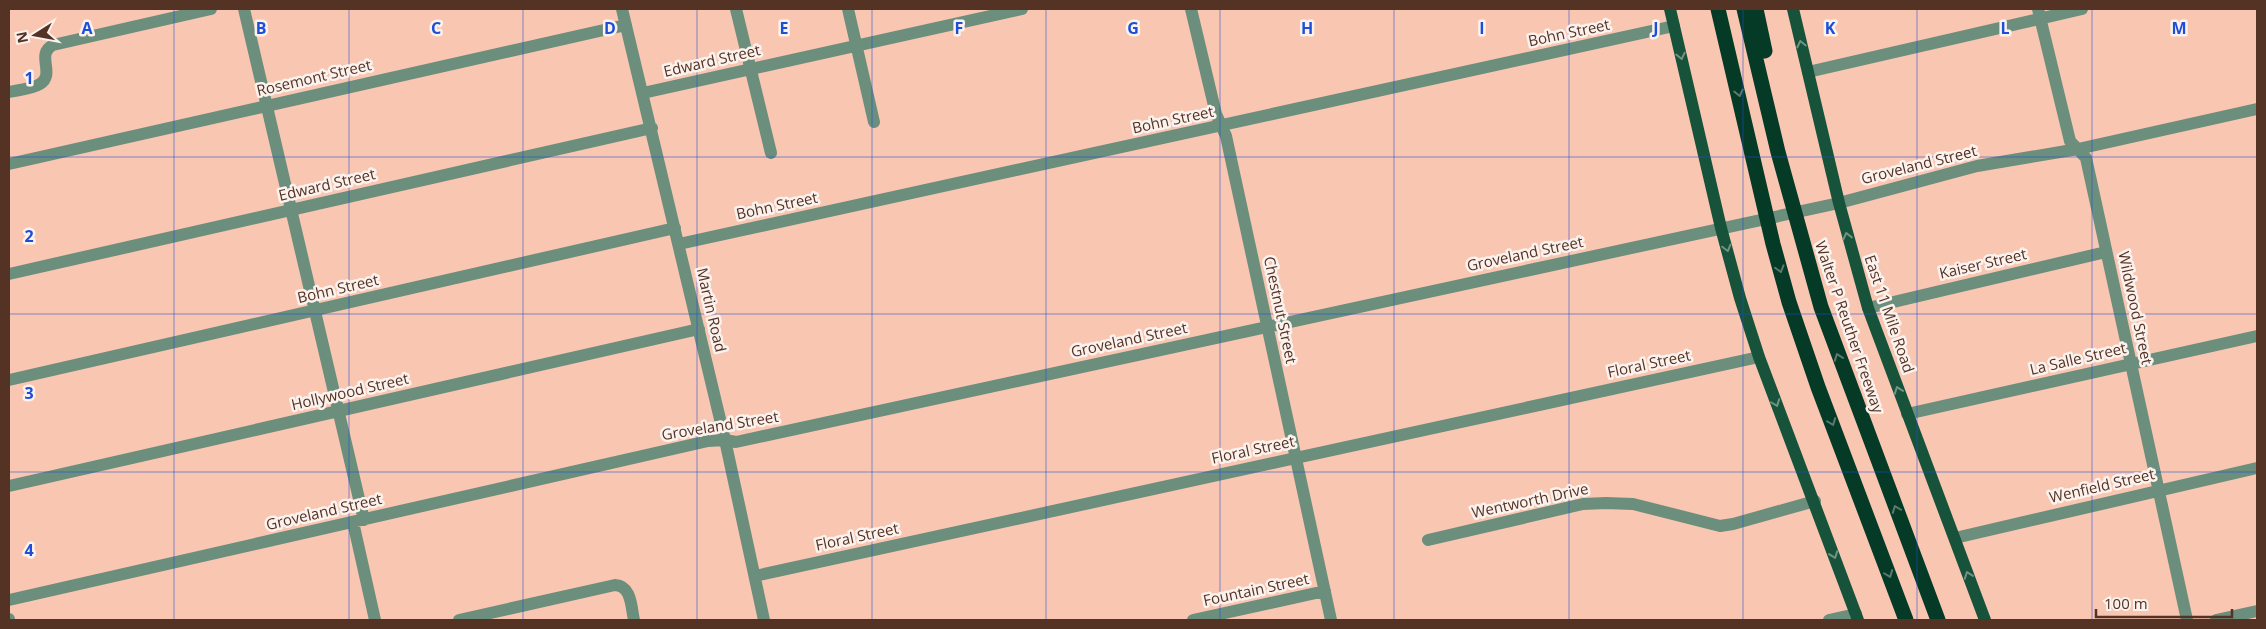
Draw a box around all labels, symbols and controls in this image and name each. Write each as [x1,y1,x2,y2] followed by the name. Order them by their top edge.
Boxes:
[10,10,60,60] north arrow
[1526,14,1611,50] street label: Bohn Street
[81,17,93,39] text: A
[256,17,266,39] text: B
[431,17,441,39] text: C
[604,17,616,39] text: D
[780,17,789,39] text: E
[955,17,963,39] text: F
[1127,17,1139,39] text: G
[1301,17,1313,39] text: H
[1479,17,1485,39] text: I
[1651,17,1659,39] text: J
[1825,17,1836,39] text: K
[2000,17,2010,39] text: L
[2171,17,2187,39] text: M
[11,30,32,45] text: N
[661,39,762,81] street label: Edward Street
[1796,39,1807,48] one-way arrow
[1675,52,1686,61] one-way arrow
[254,54,373,100] street label: Rosemont Street
[24,67,34,89] text: 1
[1733,89,1744,98] one-way arrow
[1130,101,1215,137] street label: Bohn Street
[1859,140,1979,188] street label: Groveland Street
[276,163,377,205] street label: Edward Street
[734,187,819,223] street label: Bohn Street
[24,225,34,247] text: 2
[1465,231,1585,275] street label: Groveland Street
[1842,231,1853,240] one-way arrow
[1811,238,1889,416] street label: Walter P Reuther Freeway
[1937,243,2028,283] street label: Kaiser Street
[1721,244,1731,252] one-way arrow
[2114,249,2158,366] street label: Wildwood Street
[1860,252,1919,375] street label: East 11 Mile Road
[1260,254,1302,365] street label: Chestnut Street
[1774,264,1784,272] one-way arrow
[693,266,731,354] street label: Martin Road
[295,269,380,307] street label: Bohn Street
[1069,317,1189,361] street label: Groveland Street
[2028,337,2128,379] street label: La Salle Street
[1605,344,1692,382] street label: Floral Street
[1834,353,1844,362] one-way arrow
[289,368,410,414] street label: Hollywood Street
[24,382,34,404] text: 3
[1894,386,1904,395] one-way arrow
[1770,398,1781,407] one-way arrow
[660,406,780,444] street label: Groveland Street
[1826,418,1836,426] one-way arrow
[1209,430,1296,468] street label: Floral Street
[2047,463,2156,507] street label: Wenfield Street
[1470,478,1590,522] street label: Wentworth Drive
[264,488,384,534] street label: Groveland Street
[1892,505,1902,514] one-way arrow
[813,517,900,555] street label: Floral Street
[24,539,34,561] text: 4
[1828,550,1838,559] one-way arrow
[1201,568,1311,610] street label: Fountain Street
[1883,570,1893,578] one-way arrow
[1964,571,1974,579] one-way arrow
[2096,586,2232,618] scale bar
[2104,593,2148,613] text: 100 m

